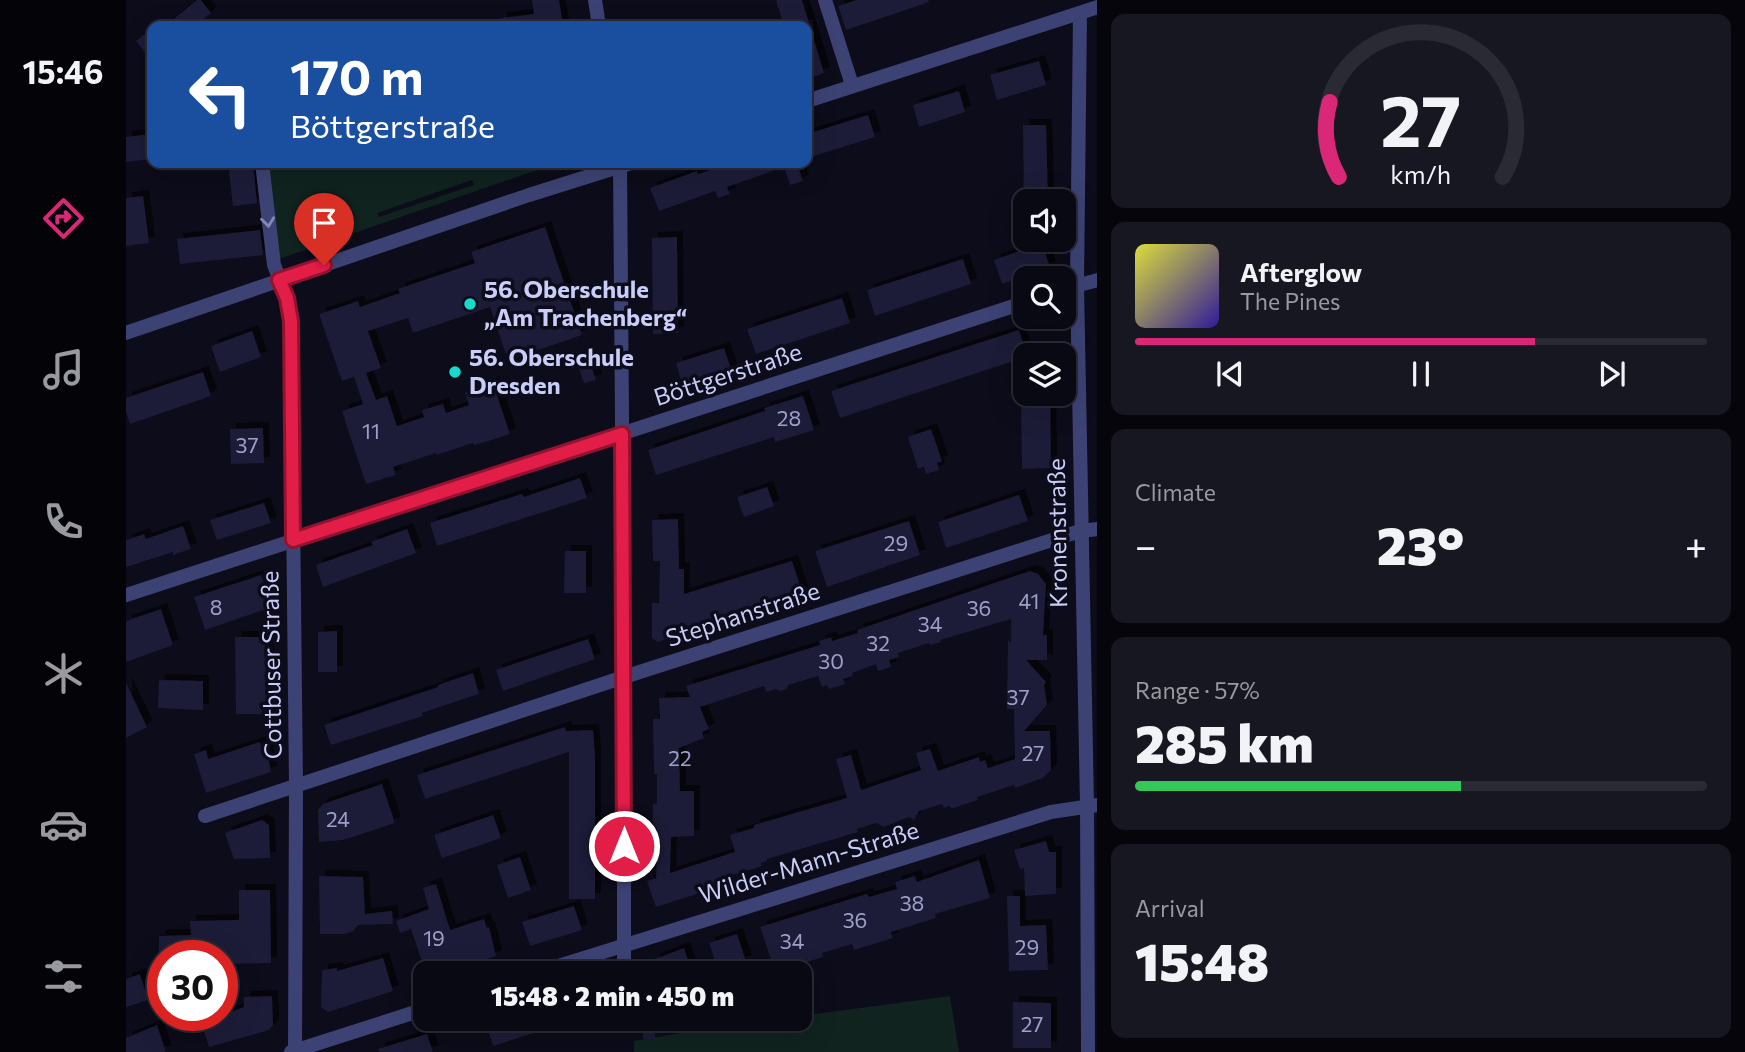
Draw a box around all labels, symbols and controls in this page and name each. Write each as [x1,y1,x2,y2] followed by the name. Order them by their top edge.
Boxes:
[290,45,423,105] text: 170 m
[175,49,266,140] icon: left
[23,51,103,91] text: 15:46
[1381,73,1461,162] text: 27
[290,105,495,145] text: Böttgerstraße
[1391,159,1451,189] text: km/h
[1013,189,1076,406] map controls
[1013,189,1076,252] button: sound
[294,193,354,265] pin
[39,194,88,243] icon: directions
[305,204,343,242] icon: arrive
[261,216,276,228] one-way arrow
[1240,256,1362,287] text: Afterglow
[1013,266,1076,329] button: search
[484,274,687,331] place label: 56. Oberschule „Am Trachenberg“
[1240,287,1341,315] text: The Pines
[462,296,478,312] marker: 56. Oberschule „Am Trachenberg“
[650,336,805,411] street label: Böttgerstraße
[469,342,634,399] place label: 56. Oberschule Dresden
[1013,343,1076,406] button: layers
[39,345,88,394] icon: music
[1211,355,1249,393] icon: previous
[1402,355,1440,393] icon: pause
[1593,355,1631,393] icon: next
[447,364,463,380] marker: 56. Oberschule Dresden
[777,405,801,430] house number: 28
[362,418,380,443] house number: 11
[236,432,258,457] house number: 37
[1041,458,1072,608] street label: Kronenstraße
[1135,478,1216,506] text: Climate
[39,497,88,546] icon: phone
[1377,512,1464,576] text: 23°
[1135,521,1157,568] text: −
[1685,521,1707,568] text: +
[884,530,908,555] house number: 29
[254,571,287,759] street label: Cottbuser Straße
[662,575,823,652] street label: Stephanstraße
[1019,588,1039,613] house number: 41
[210,594,222,619] house number: 8
[967,595,991,620] house number: 36
[918,611,943,636] house number: 34
[866,630,890,655] house number: 32
[818,648,844,673] house number: 30
[39,649,88,698] icon: climate
[1135,676,1260,704] text: Range · 57%
[1007,684,1029,709] house number: 37
[1135,710,1314,774] text: 285 km
[1022,740,1044,765] house number: 27
[668,745,692,770] house number: 22
[39,800,88,849] icon: car
[326,806,350,831] house number: 24
[587,809,661,883] position arrow
[695,814,922,909] street label: Wilder-Mann-Straße
[900,890,924,915] house number: 38
[1135,894,1205,922] text: Arrival
[843,907,867,932] house number: 36
[423,925,445,950] house number: 19
[780,928,805,953] house number: 34
[1135,928,1269,992] text: 15:48
[1015,934,1039,959] house number: 29
[147,940,238,1031] speed limit sign: 30
[39,952,88,1001] icon: filters
[491,980,734,1011] text: 15:48 · 2 min · 450 m
[1021,1011,1043,1036] house number: 27

